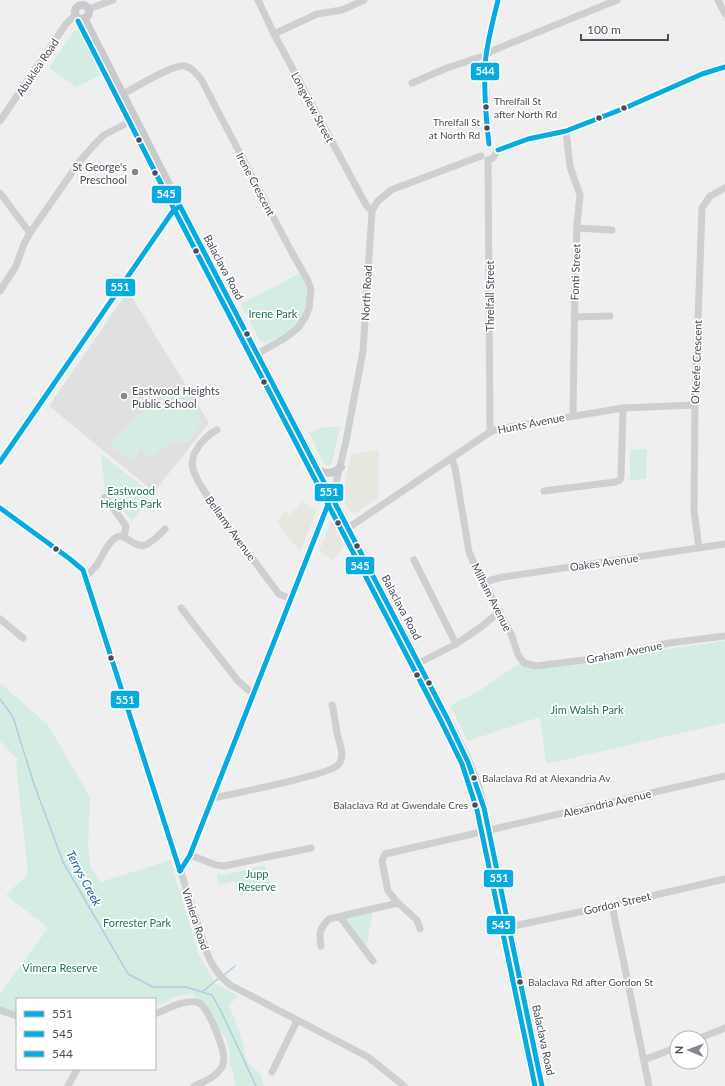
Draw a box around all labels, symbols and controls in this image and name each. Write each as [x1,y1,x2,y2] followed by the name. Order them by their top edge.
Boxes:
[581,16,668,42] scale bar
[587,22,621,37] text: 100 m
[13,36,61,98] street label: Abuklea Road
[470,62,500,81] line badge: 544
[475,64,495,77] text: 544
[289,70,337,144] street label: Longview Street
[494,95,557,120] place label: Threlfall St after North Rd
[481,102,491,112] marker: Threlfall St after North Rd
[619,103,629,113] unlabelled marker
[594,113,604,123] unlabelled marker
[429,116,480,141] place label: Threlfall St at North Rd
[482,123,492,133] marker: Threlfall St at North Rd
[134,135,144,145] unlabelled marker
[234,150,278,218] street label: Irene Crescent
[72,160,127,186] place label: St George's Preschool
[130,167,140,177] marker: St George's Preschool
[150,168,160,178] unlabelled marker
[151,185,182,204] line badge: 545
[156,187,176,200] text: 545
[201,232,247,302] street label: Balaclava Road
[568,243,582,301] street label: Fonti Street
[191,246,201,256] unlabelled marker
[483,260,496,331] street label: Threlfall Street
[358,265,374,321] street label: North Road
[105,278,136,297] line badge: 551
[110,280,130,293] text: 551
[249,307,298,320] park label: Irene Park
[688,320,704,404] street label: O'Keefe Crescent
[242,329,252,339] unlabelled marker
[259,377,269,387] unlabelled marker
[132,384,220,410] place label: Eastwood Heights Public School
[119,391,129,401] marker: Eastwood Heights Public School
[496,410,566,436] street label: Hunts Avenue
[314,483,344,502] line badge: 551
[100,484,162,510] park label: Eastwood Heights Park
[319,485,339,498] text: 551
[203,493,259,563] street label: Bellamy Avenue
[333,518,343,528] unlabelled marker
[352,541,362,551] unlabelled marker
[51,544,61,554] unlabelled marker
[569,551,639,573] street label: Oakes Avenue
[345,556,375,575] line badge: 545
[350,559,370,572] text: 545
[469,561,515,633] street label: Milham Avenue
[379,572,425,642] street label: Balaclava Road
[585,638,663,666] street label: Graham Avenue
[106,653,116,663] unlabelled marker
[412,670,422,680] unlabelled marker
[424,678,434,688] unlabelled marker
[110,690,140,709] line badge: 551
[115,693,135,706] text: 551
[551,703,624,716] park label: Jim Walsh Park
[482,772,611,784] place label: Balaclava Rd at Alexandria Av
[469,773,479,783] marker: Balaclava Rd at Alexandria Av
[562,787,652,819] street label: Alexandria Avenue
[333,799,468,811] place label: Balaclava Rd at Gwendale Cres
[470,800,480,810] marker: Balaclava Rd at Gwendale Cres
[63,848,105,909] water label: Terrys Creek
[238,867,276,893] park label: Jupp Reserve
[483,869,514,888] line badge: 551
[489,871,509,884] text: 551
[180,886,212,952] street label: Vimiera Road
[582,889,652,917] street label: Gordon Street
[486,915,516,935] line badge: 545
[103,916,171,929] park label: Forrester Park
[491,918,511,931] text: 545
[22,961,98,974] park label: Vimera Reserve
[528,976,653,988] place label: Balaclava Rd after Gordon St
[515,977,525,987] marker: Balaclava Rd after Gordon St
[16,998,156,1070] legend
[530,1003,558,1077] street label: Balaclava Road
[52,1006,73,1021] text: 551
[52,1026,73,1041] text: 545
[669,1030,709,1070] north arrow
[672,1045,685,1054] text: N
[52,1046,73,1061] text: 544

